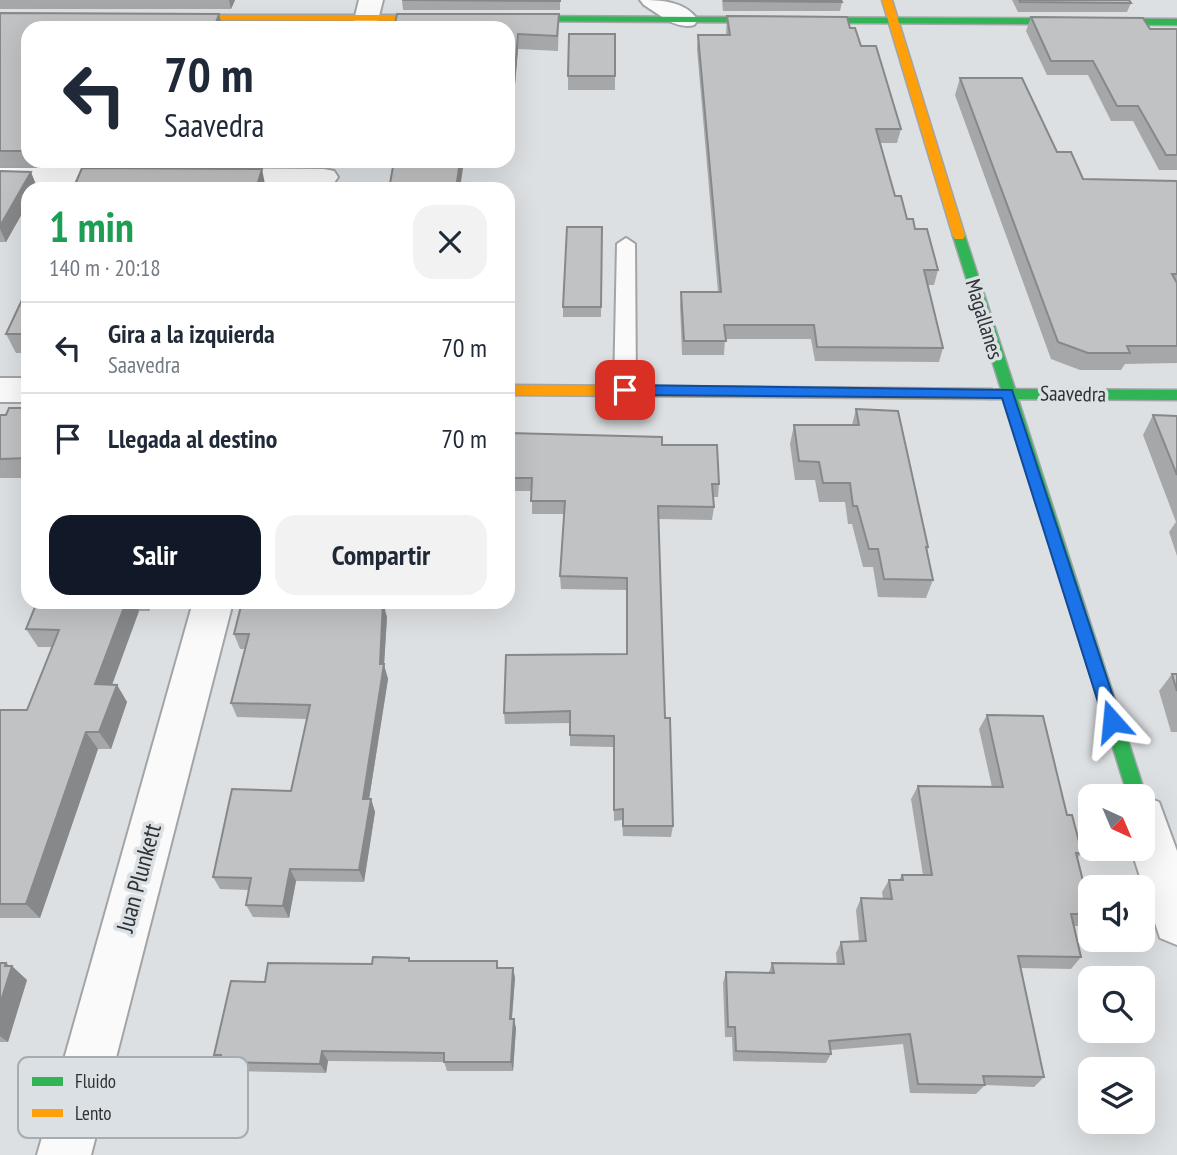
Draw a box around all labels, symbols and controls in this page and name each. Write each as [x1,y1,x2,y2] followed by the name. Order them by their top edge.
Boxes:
[164,42,253,106] text: 70 m
[49,49,140,140] icon: left
[164,104,264,146] text: Saavedra
[49,199,134,254] text: 1 min
[413,205,487,279] button: close
[49,253,161,282] text: 140 m · 20:18
[960,275,1009,362] street label: Magallanes
[108,317,275,350] text: Gira a la izquierda
[49,329,87,367] icon: left
[441,331,487,364] text: 70 m
[108,350,180,379] text: Saavedra
[595,360,655,420] pin
[606,371,644,409] icon: arrive
[1040,379,1106,408] street label: Saavedra
[49,420,87,458] icon: arrive
[108,422,277,455] text: Llegada al destino
[441,422,487,455] text: 70 m
[49,515,261,595] button: Salir
[275,515,487,595] button: Compartir
[1075,684,1149,758] position arrow
[1078,784,1155,861] north arrow
[1078,784,1155,1134] map controls
[109,820,168,936] street label: Juan Plunkett
[1078,875,1155,952] button: sound
[1078,966,1155,1043] button: search
[18,1057,248,1138] legend
[1078,1057,1155,1134] button: layers
[75,1069,116,1093] text: Fluido
[75,1101,112,1125] text: Lento

